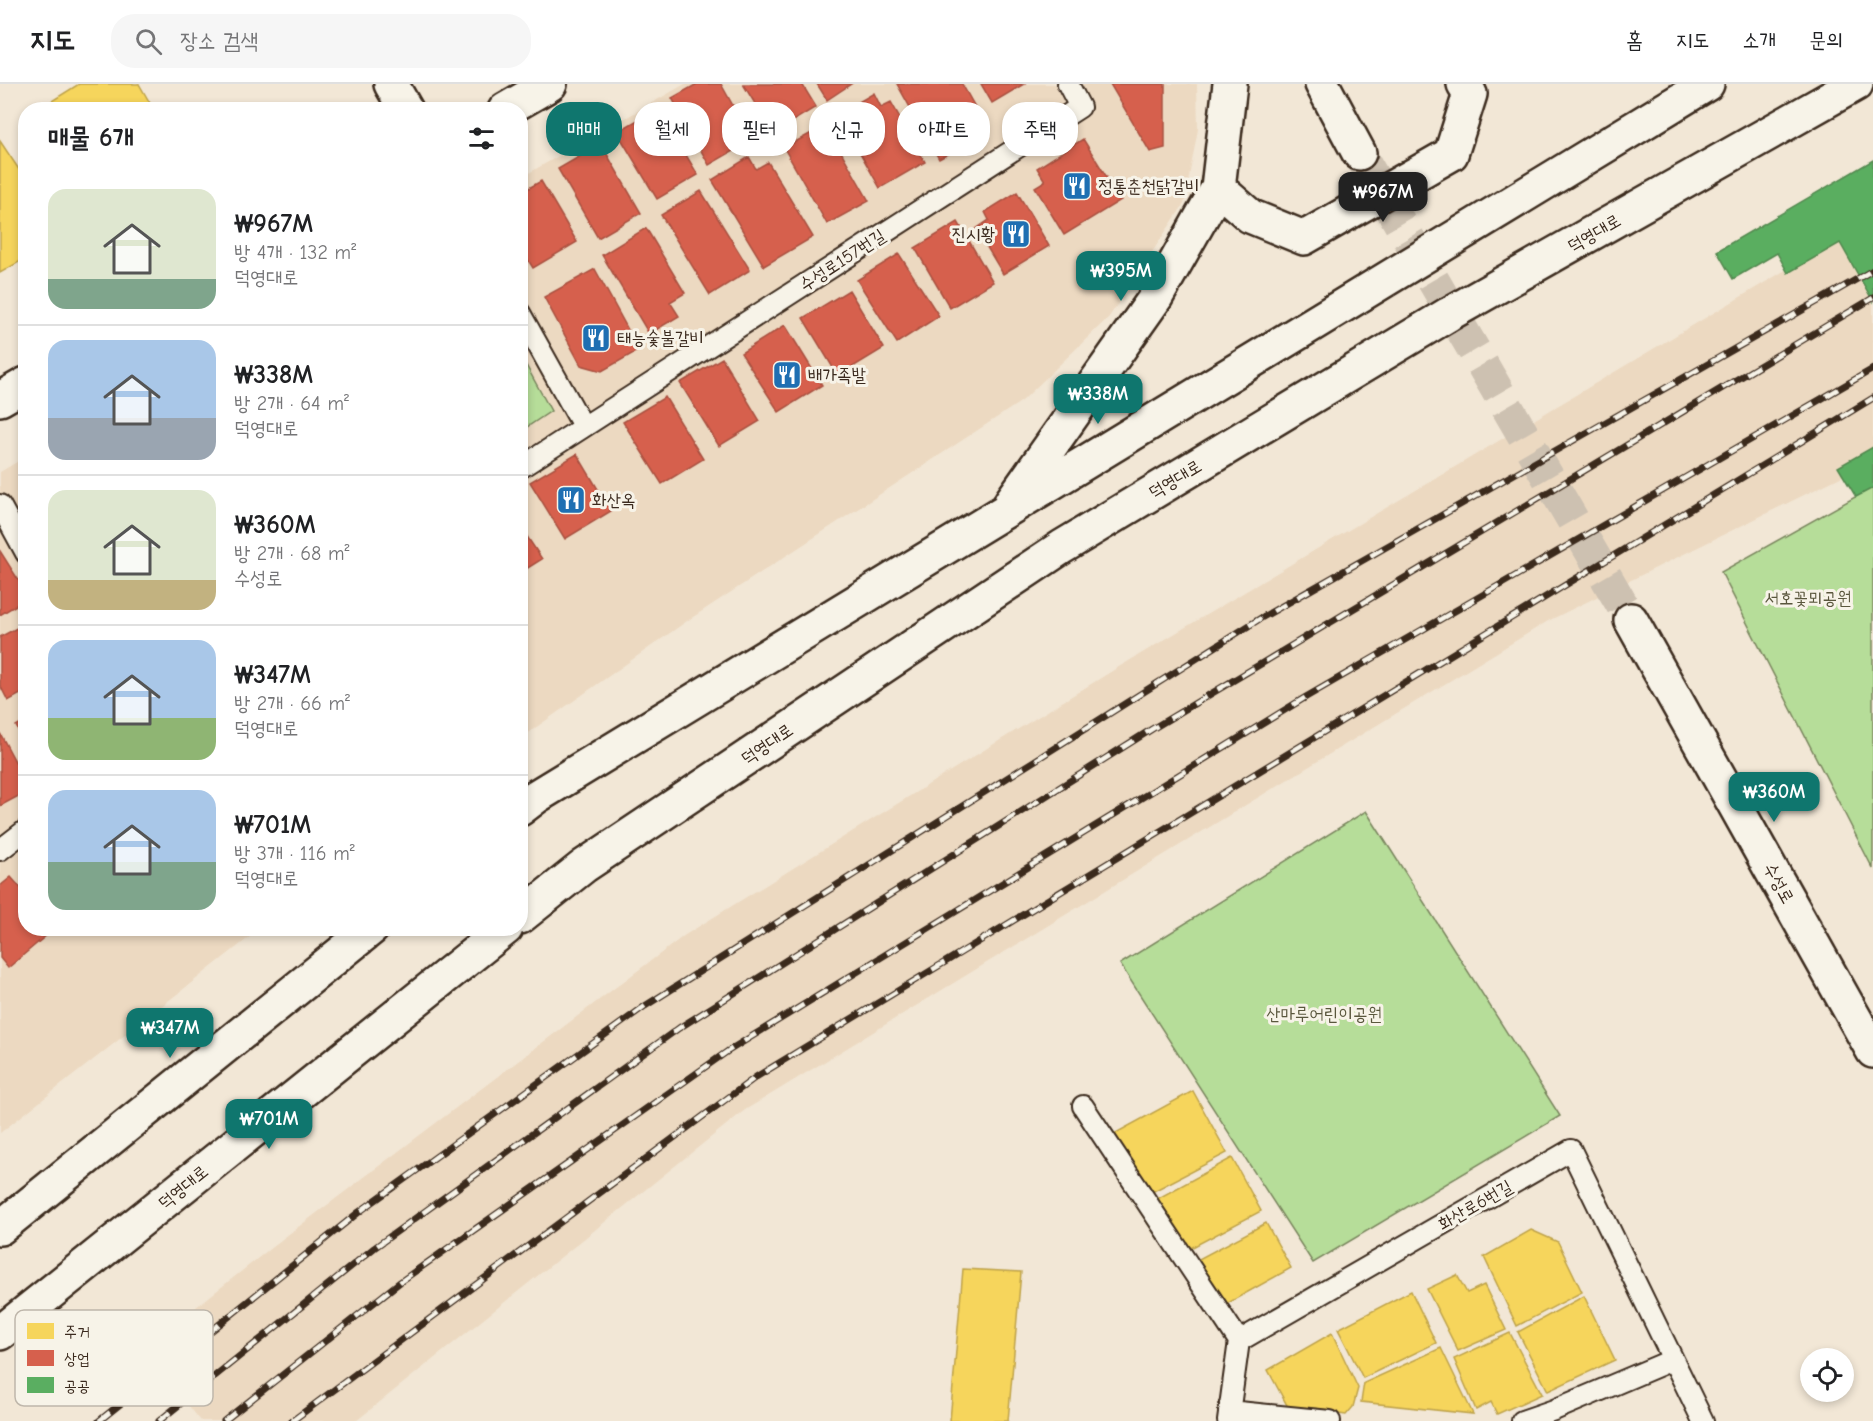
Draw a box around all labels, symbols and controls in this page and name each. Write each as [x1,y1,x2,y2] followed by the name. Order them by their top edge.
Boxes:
[111,14,531,68] search box
[30,24,75,56] text: 지도
[132,25,165,58] icon: search
[180,28,258,54] text: 장소 검색
[1626,28,1643,52] text: 홈
[1676,28,1709,52] text: 지도
[1742,28,1776,52] text: 소개
[1809,28,1843,52] text: 문의
[546,102,622,156] chip: 매매
[634,102,710,156] chip: 월세
[722,102,797,156] chip: 필터
[809,102,885,156] chip: 신규
[897,102,990,156] chip: 아파트
[1002,102,1078,156] chip: 주택
[465,122,498,155] icon: filters
[48,123,134,153] text: 매물 6개
[1061,170,1093,202] restaurant icon: 정통춘천닭갈비
[1341,172,1425,223] pin: ₩967M
[1098,176,1199,197] place label: 정통춘천닭갈비
[1353,180,1413,203] text: ₩967M
[234,209,313,239] text: ₩967M
[1564,210,1625,257] street label: 덕영대로
[96,213,168,285] icon: home
[1000,218,1032,250] restaurant icon: 진시황
[952,224,996,245] place label: 진시황
[796,225,889,296] street label: 수성로157번길
[234,241,356,264] text: 방 4개 · 132 m²
[1079,251,1163,302] pin: ₩395M
[1090,259,1152,282] text: ₩395M
[234,266,298,289] text: 덕영대로
[580,322,612,354] restaurant icon: 태능숯불갈비
[617,328,704,349] place label: 태능숯불갈비
[771,359,803,391] restaurant icon: 배가족발
[234,360,313,390] text: ₩338M
[96,364,168,436] icon: home
[808,365,866,386] place label: 배가족발
[1056,374,1140,425] pin: ₩338M
[1068,382,1128,405] text: ₩338M
[234,392,349,415] text: 방 2개 · 64 m²
[234,417,298,440] text: 덕영대로
[1145,456,1205,503] street label: 덕영대로
[555,484,587,516] restaurant icon: 화산옥
[592,490,635,511] place label: 화산옥
[234,510,316,540] text: ₩360M
[96,514,168,586] icon: home
[234,542,350,565] text: 방 2개 · 68 m²
[234,567,282,590] text: 수성로
[1765,588,1851,609] park label: 서호꽃뫼공원
[234,660,311,690] text: ₩347M
[96,664,168,736] icon: home
[234,692,350,715] text: 방 2개 · 66 m²
[234,717,298,740] text: 덕영대로
[737,720,797,769] street label: 덕영대로
[1732,772,1816,823] pin: ₩360M
[1743,780,1805,803] text: ₩360M
[234,810,311,840] text: ₩701M
[96,814,168,886] icon: home
[234,842,355,865] text: 방 3개 · 116 m²
[1759,859,1798,907] street label: 수성로
[234,867,298,890] text: 덕영대로
[1266,1004,1382,1025] park label: 산마루어린이공원
[128,1008,212,1059] pin: ₩347M
[140,1016,200,1039] text: ₩347M
[227,1099,311,1150] pin: ₩701M
[239,1107,299,1130] text: ₩701M
[154,1161,212,1214] street label: 덕영대로
[1434,1176,1517,1235] street label: 화산로6번길
[15,1310,213,1406] legend
[64,1323,90,1341] text: 주거
[1800,1348,1854,1402] map controls
[1800,1348,1854,1402] button: locate
[64,1350,90,1368] text: 상업
[64,1377,90,1395] text: 공공

